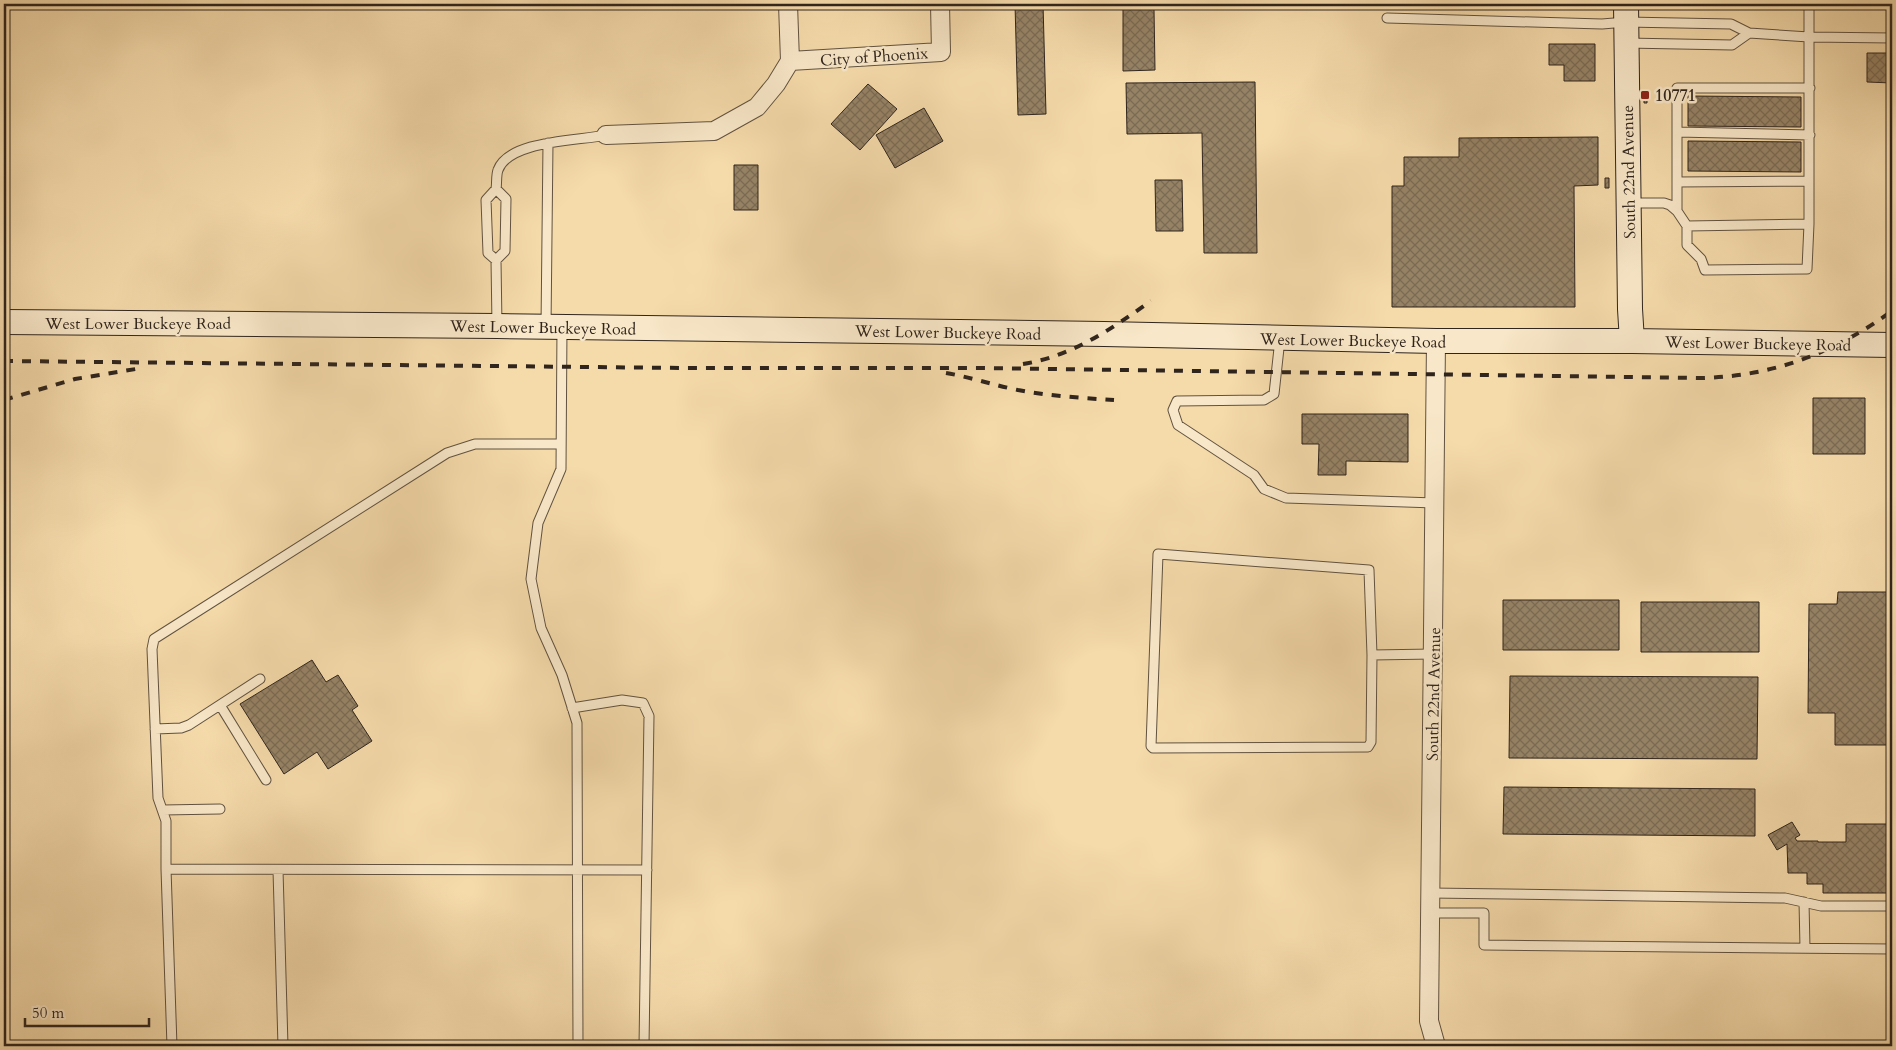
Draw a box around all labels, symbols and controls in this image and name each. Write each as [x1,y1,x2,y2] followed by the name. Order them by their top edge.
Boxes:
[819,42,929,72] street label: City of Phoenix
[1655,85,1696,107] place label: 10771
[1639,89,1651,101] marker: 10771
[1617,105,1641,239] street label: South 22nd Avenue
[44,313,232,335] street label: West Lower Buckeye Road
[449,315,637,341] street label: West Lower Buckeye Road
[854,320,1042,346] street label: West Lower Buckeye Road
[1259,328,1447,354] street label: West Lower Buckeye Road
[1664,331,1852,357] street label: West Lower Buckeye Road
[1422,627,1446,761] street label: South 22nd Avenue
[25,995,149,1027] scale bar
[32,1003,64,1023] text: 50 m

